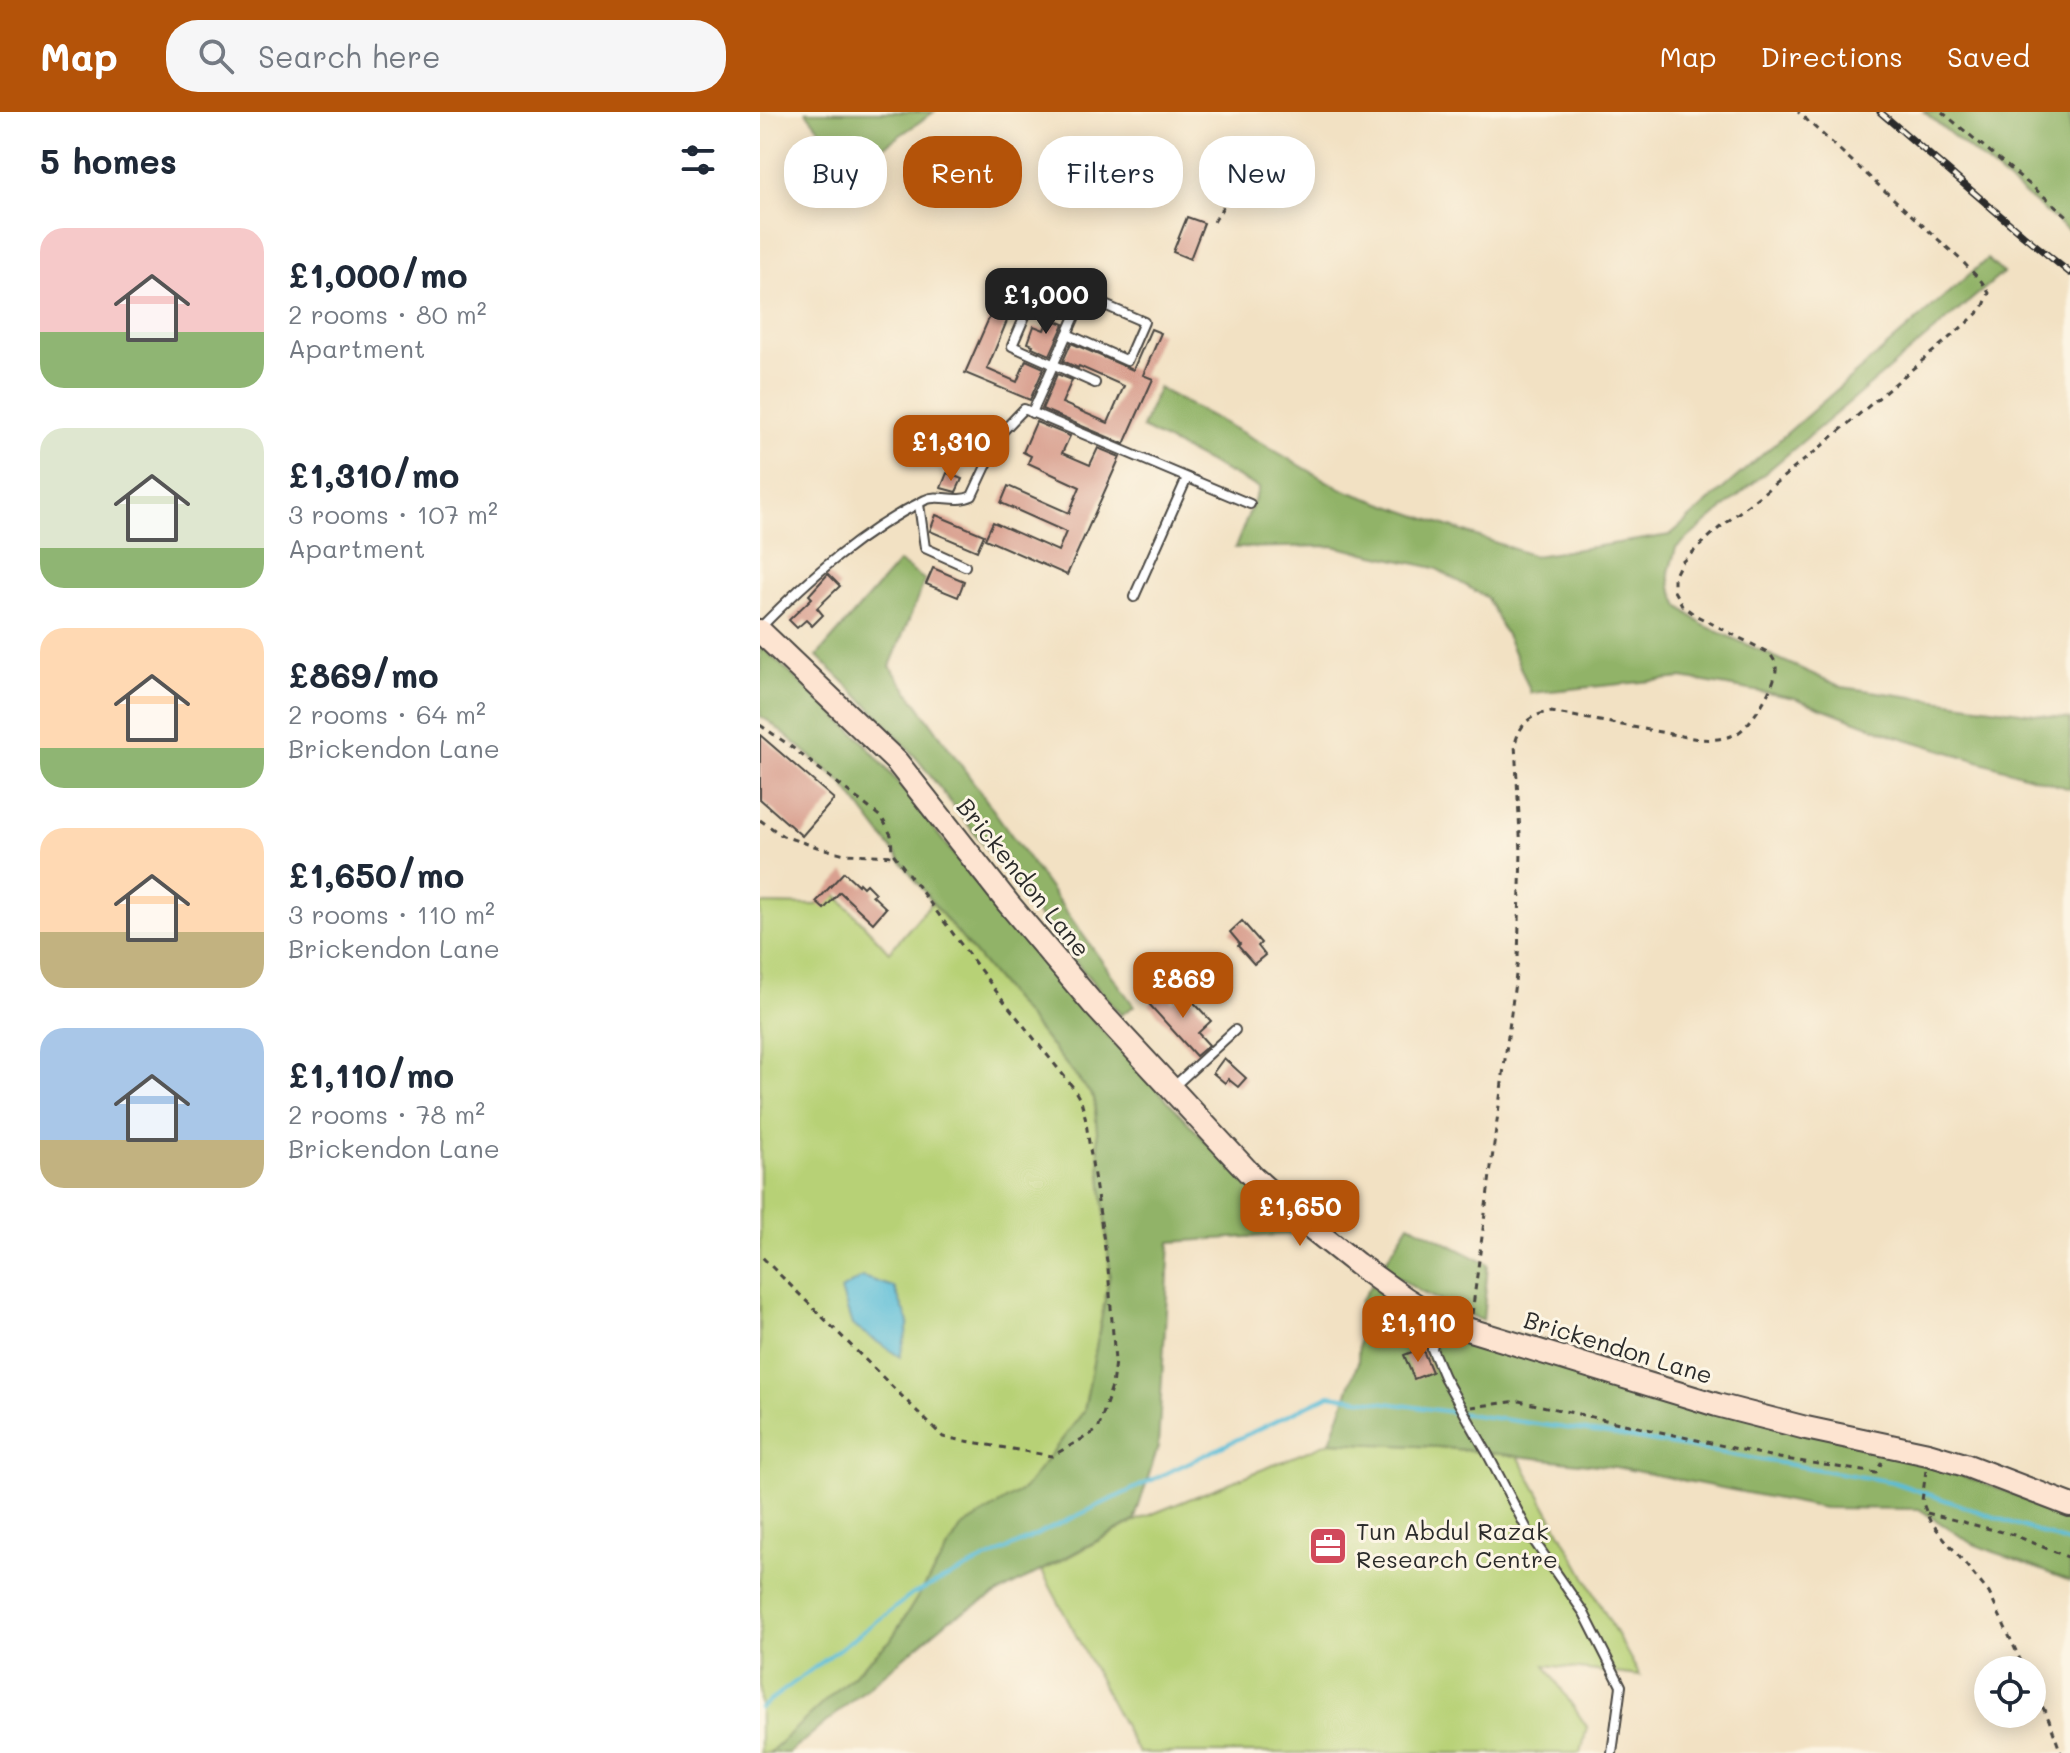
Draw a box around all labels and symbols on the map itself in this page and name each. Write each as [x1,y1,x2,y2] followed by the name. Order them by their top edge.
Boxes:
[981,268,1111,336] pin: £1,000
[886,415,1016,483] pin: £1,310
[951,791,1098,963] street label: Brickendon Lane
[1136,952,1230,1020] pin: £869
[1235,1180,1365,1248] pin: £1,650
[1353,1296,1483,1364] pin: £1,110
[1520,1303,1716,1390] street label: Brickendon Lane
[1356,1515,1558,1574] place label: Tun Abdul Razak Research Centre
[1307,1525,1349,1567] office icon: Tun Abdul Razak Research Centre

